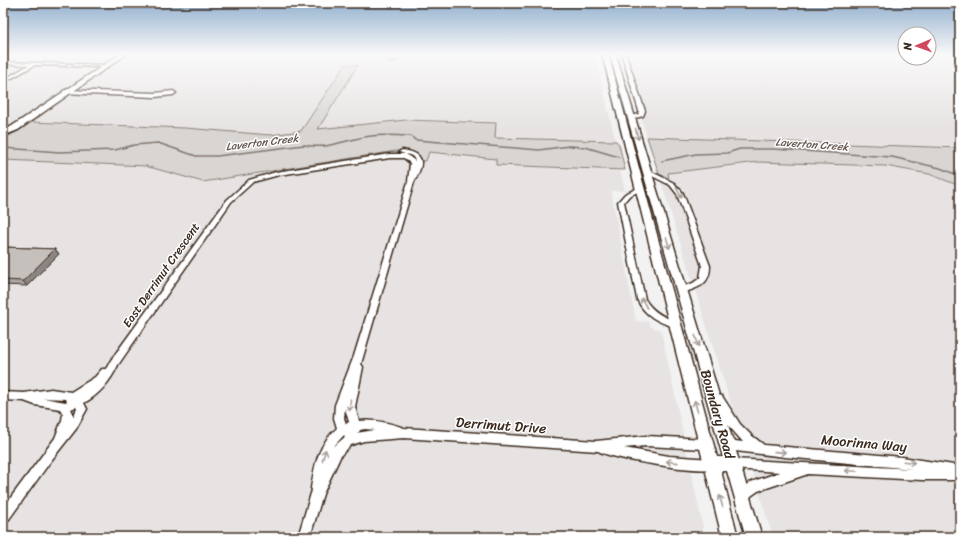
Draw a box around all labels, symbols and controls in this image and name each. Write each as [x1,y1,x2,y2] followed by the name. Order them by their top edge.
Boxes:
[897,26,937,66] north arrow
[898,42,917,51] text: N
[634,127,641,140] one-way arrow
[225,128,301,156] water label: Laverton Creek
[775,132,850,157] water label: Laverton Creek
[676,187,683,199] one-way arrow
[116,218,206,332] street label: East Derrimut Crescent
[665,236,672,249] one-way arrow
[640,297,647,309] one-way arrow
[694,334,701,347] one-way arrow
[693,366,743,463] street label: Boundary Road
[347,398,354,411] one-way arrow
[692,400,700,413] one-way arrow
[455,410,547,441] street label: Derrimut Drive
[820,427,909,460] street label: Moorinna Way
[321,448,328,461] one-way arrow
[773,448,786,455] one-way arrow
[903,458,916,466] one-way arrow
[666,459,679,466] one-way arrow
[845,467,858,474] one-way arrow
[716,494,724,507] one-way arrow

